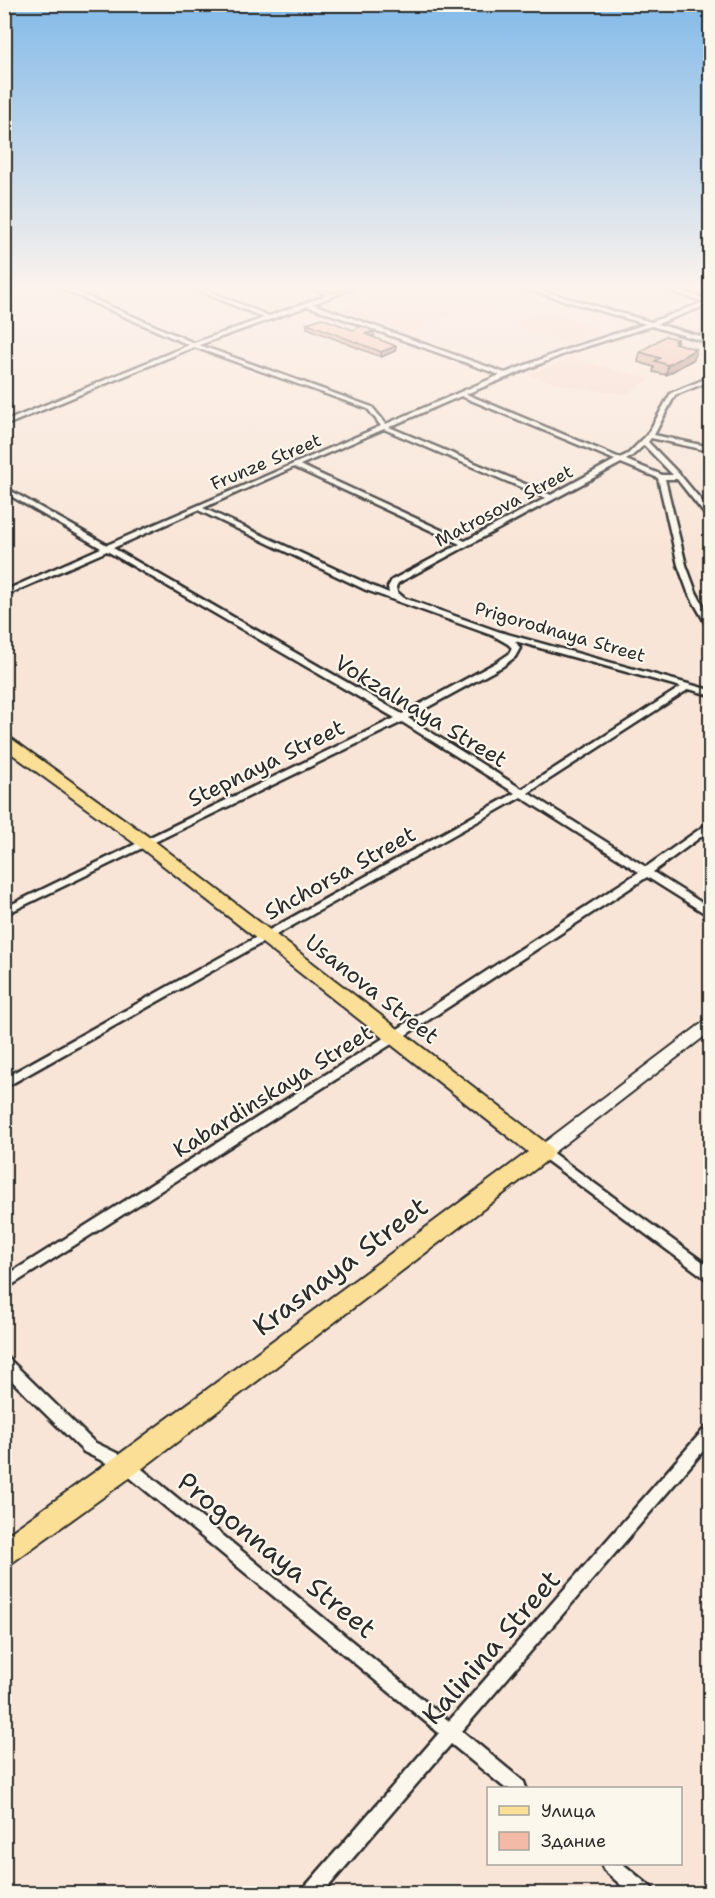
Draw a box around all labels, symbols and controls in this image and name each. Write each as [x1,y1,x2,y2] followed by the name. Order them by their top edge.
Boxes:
[207,428,325,496] street label: Frunze Street
[431,459,577,552] street label: Matrosova Street
[472,596,648,668] street label: Prigorodnaya Street
[329,648,513,774] street label: Vokzalnaya Street
[183,713,349,813] street label: Stepnaya Street
[259,819,421,927] street label: Shchorsa Street
[299,928,445,1050] street label: Usanova Street
[168,1018,378,1164] street label: Kabardinskaya Street
[245,1188,435,1344] street label: Krasnaya Street
[170,1463,384,1647] street label: Progonnaya Street
[413,1562,569,1732] street label: Kalinina Street
[487,1787,682,1865] legend
[541,1799,595,1823] text: Улица
[541,1829,606,1853] text: Здание

